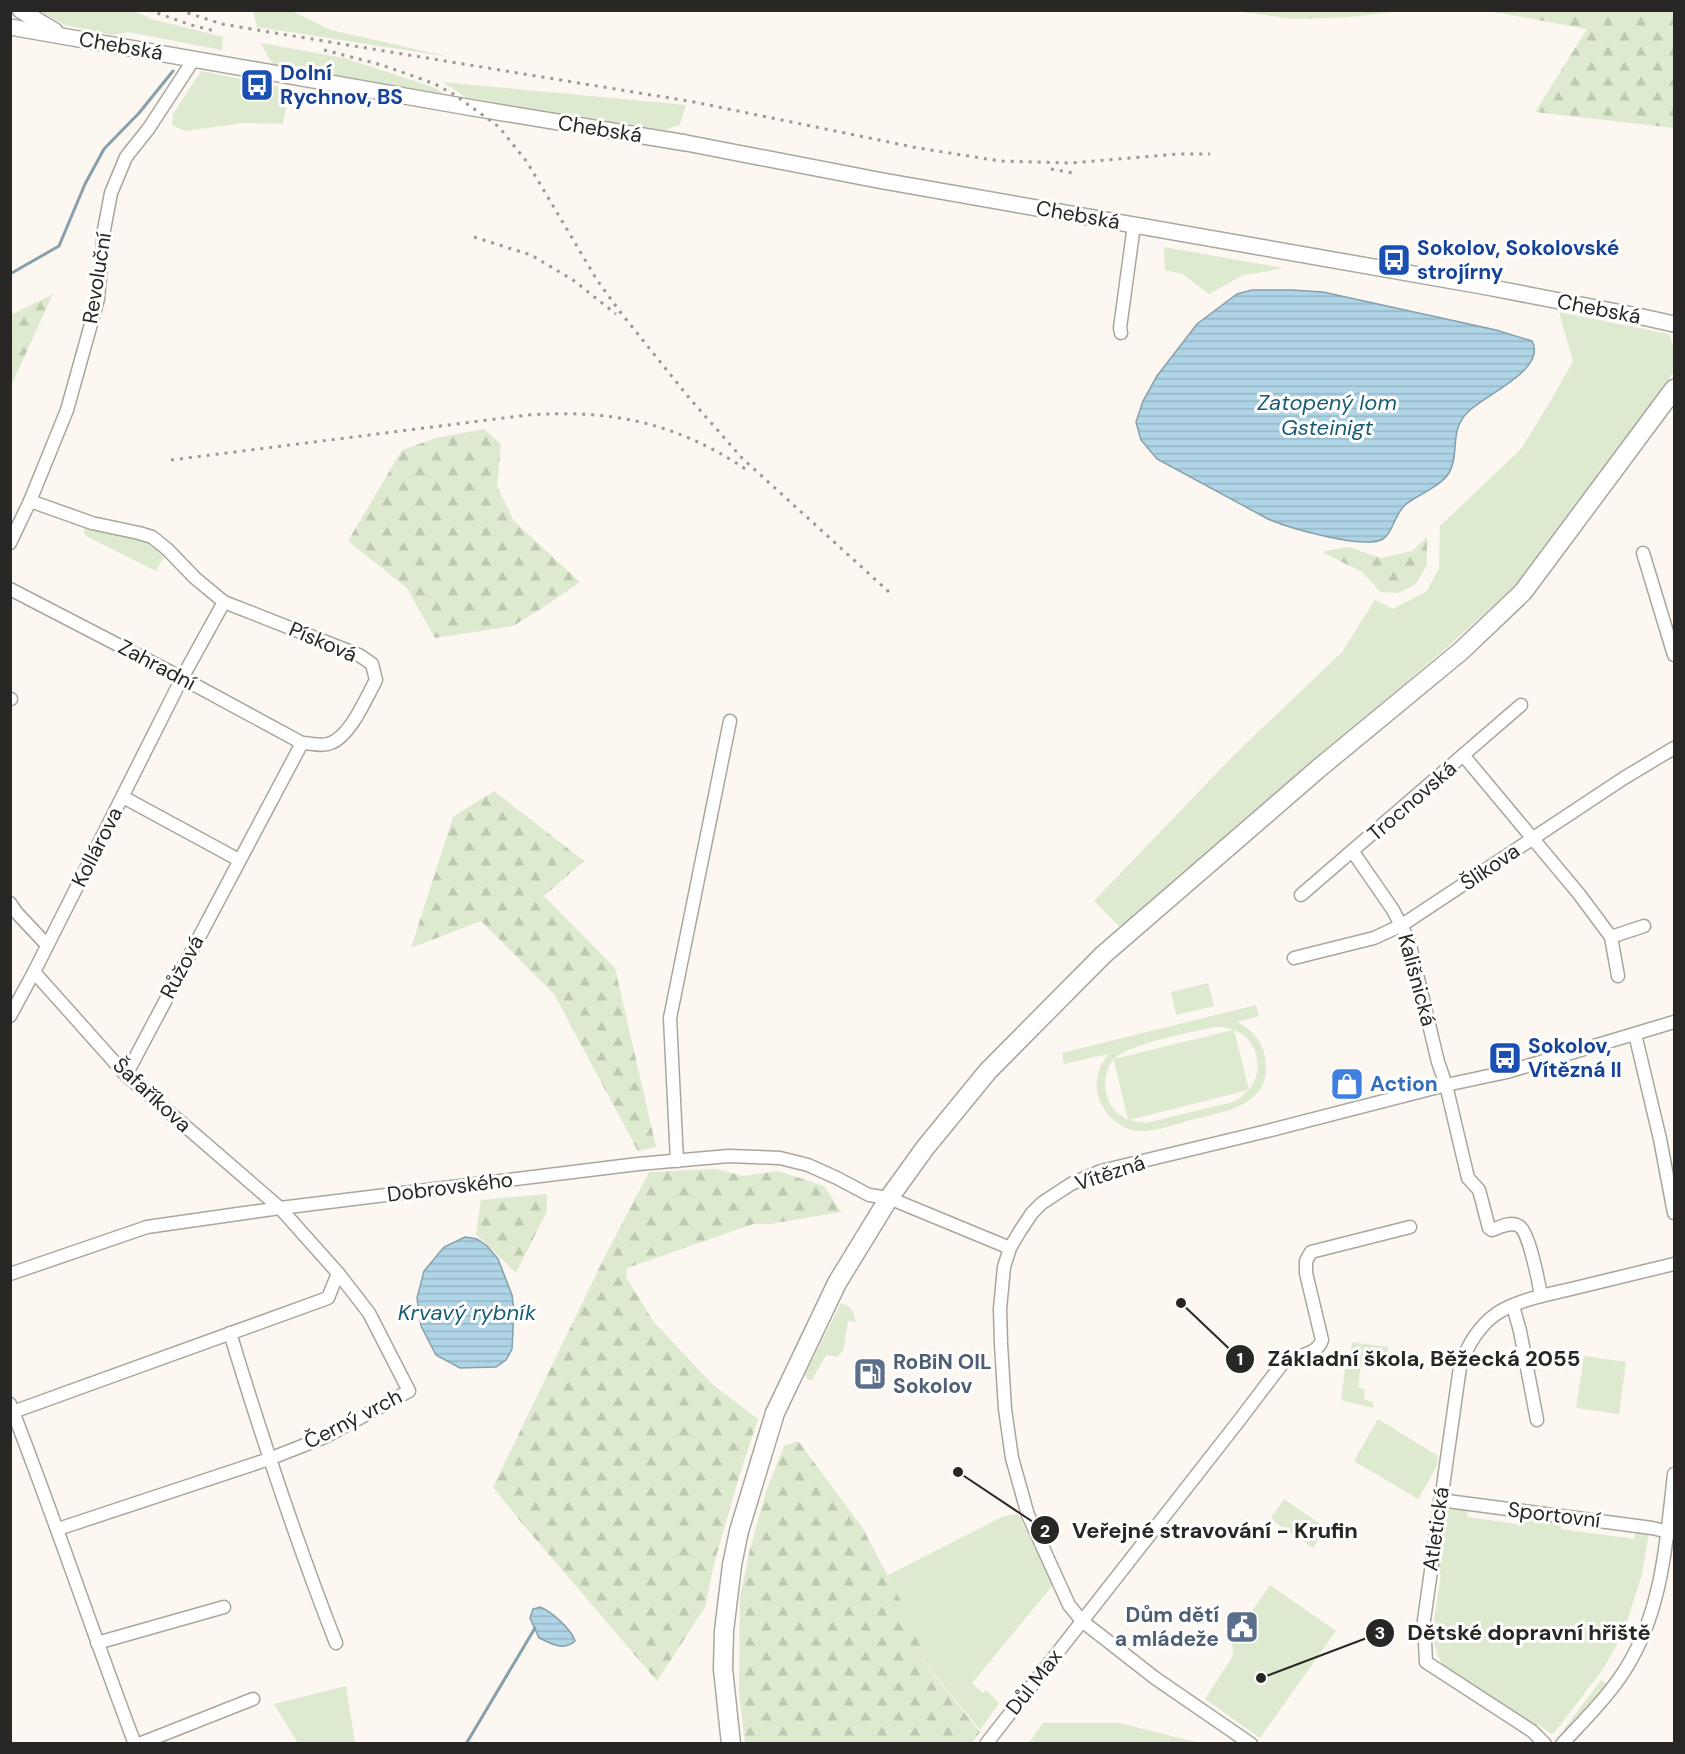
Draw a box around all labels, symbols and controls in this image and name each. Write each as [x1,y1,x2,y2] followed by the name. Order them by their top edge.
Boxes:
[77,25,165,67] street label: Chebská
[280,59,403,111] place label: Dolní Rychnov, BS
[239,67,275,103] bus stop icon: Dolní Rychnov, BS
[556,109,644,149] street label: Chebská
[1034,194,1122,236] street label: Chebská
[76,230,118,326] street label: Revoluční
[1417,234,1619,286] place label: Sokolov, Sokolovské strojírny
[1376,242,1412,278] bus stop icon: Sokolov, Sokolovské strojírny
[1555,287,1643,331] street label: Chebská
[1257,388,1397,442] water label: Zatopený lom Gsteinigt
[285,615,361,669] street label: Písková
[113,633,201,697] street label: Zahradní
[1362,755,1462,847] street label: Trocnovská
[65,802,129,892] street label: Kollárova
[1455,837,1525,897] street label: Šlikova
[154,930,210,1004] street label: Růžová
[1391,931,1443,1029] street label: Kališnická
[1528,1032,1622,1084] place label: Sokolov, Vítězná II
[1487,1040,1523,1076] bus stop icon: Sokolov, Vítězná II
[107,1051,197,1139] street label: Šafaříkova
[1329,1066,1365,1102] shop icon: Action
[1370,1070,1438,1098] place label: Action
[1072,1149,1148,1197] street label: Vítězná
[385,1165,515,1209] street label: Dobrovského
[398,1298,537,1327] water label: Krvavý rybník
[1225,1339,1592,1379] callout: Základní škola, Běžecká 2055
[1268,1344,1580,1373] text: Základní škola, Běžecká 2055
[1237,1347,1243,1371] text: 1
[893,1348,992,1400] place label: RoBiN OIL Sokolov
[852,1356,888,1392] fuel station icon: RoBiN OIL Sokolov
[299,1382,407,1456] street label: Černý vrch
[1416,1485,1456,1573] street label: Atletická
[1506,1495,1602,1535] street label: Sportovní
[1030,1510,1370,1550] callout: Veřejné stravování - Krufin
[1072,1516,1358,1545] text: Veřejné stravování - Krufin
[1040,1519,1050,1543] text: 2
[1115,1601,1219,1653] place label: Dům dětí a mládeže
[1224,1609,1260,1645] public building icon: Dům dětí a mládeže
[1365,1613,1662,1653] callout: Dětské dopravní hřiště
[1407,1618,1651,1647] text: Dětské dopravní hřiště
[1375,1621,1385,1645] text: 3
[999,1643,1069,1721] street label: Důl Max

